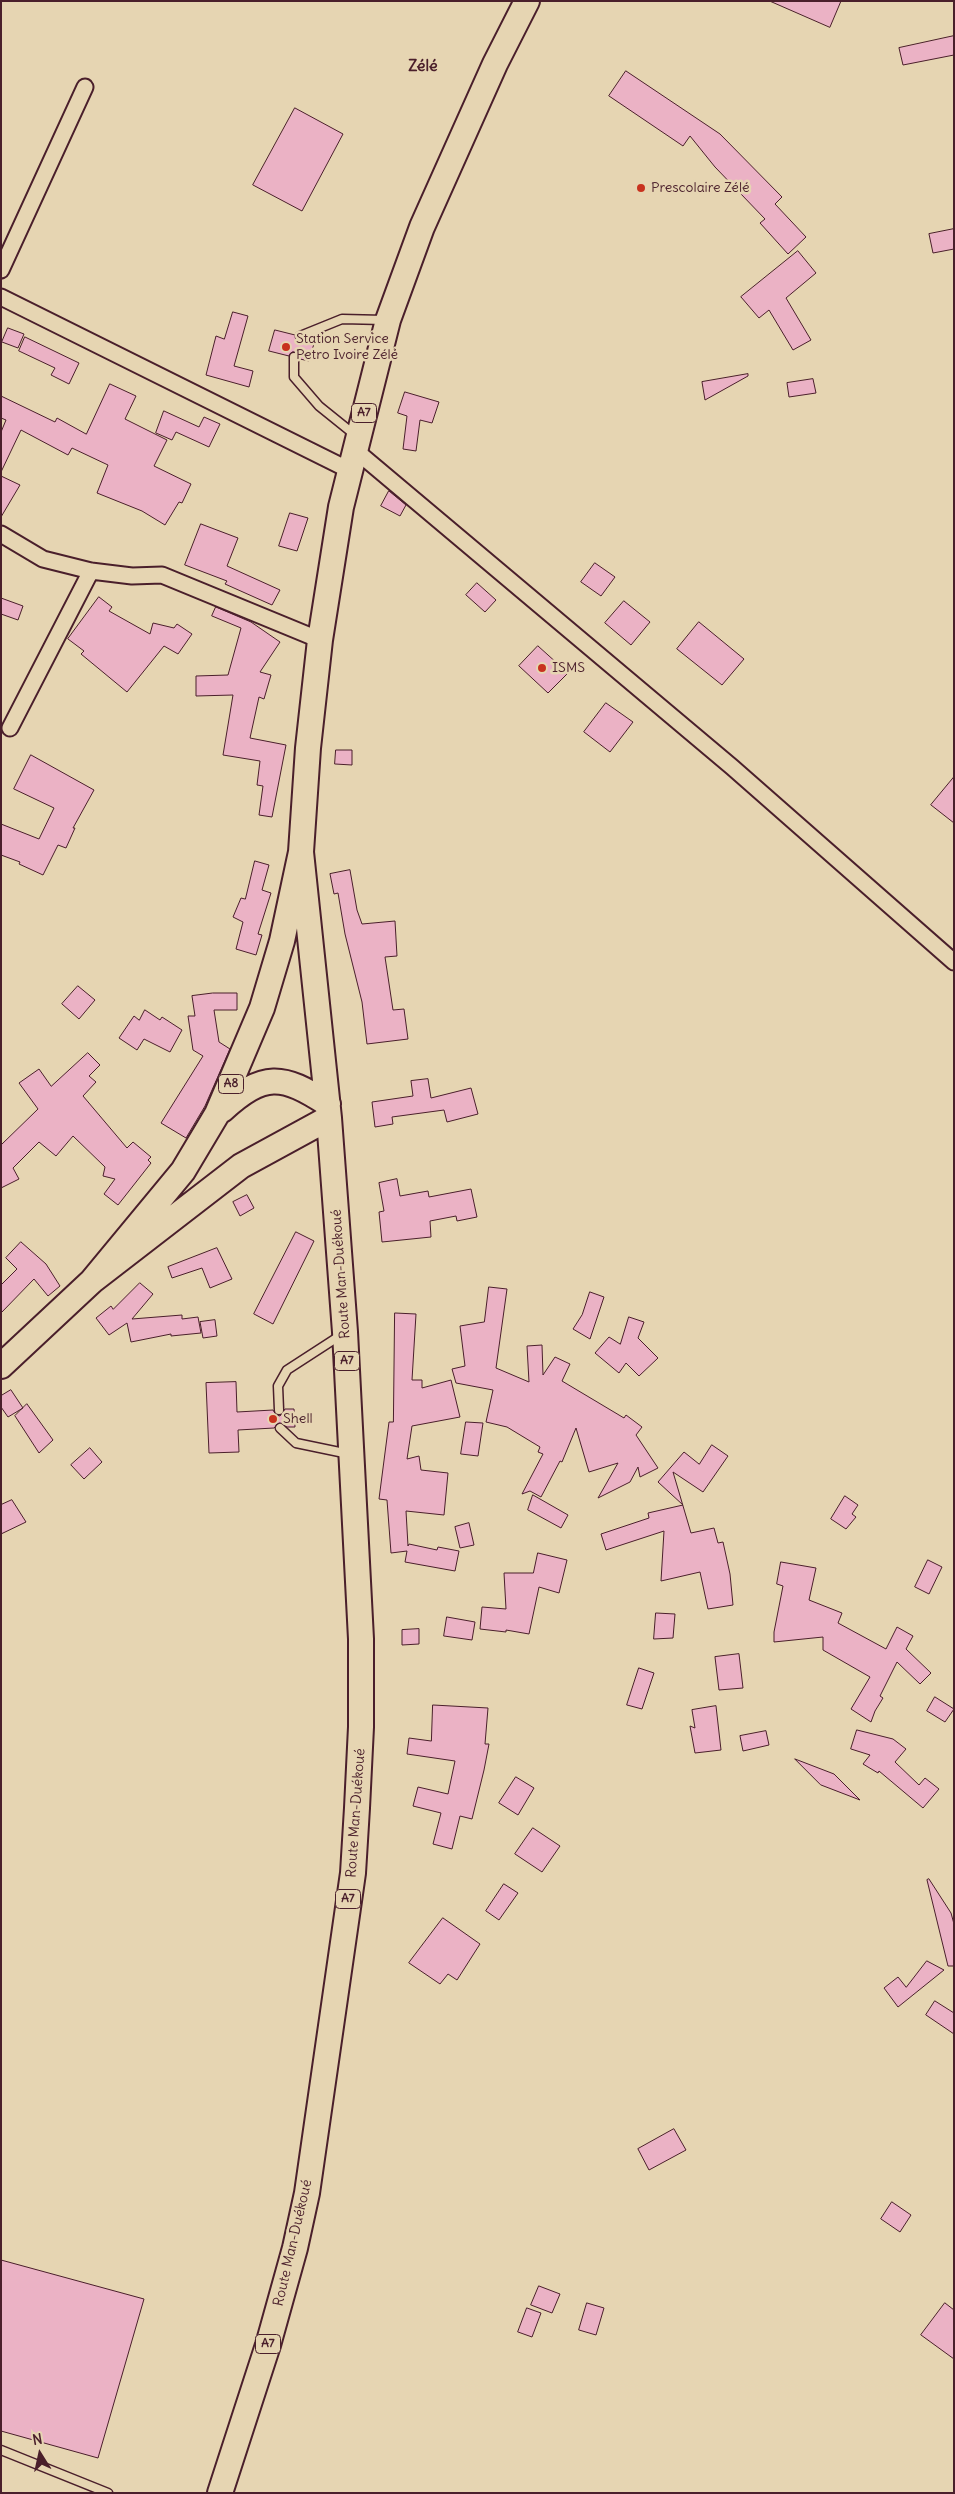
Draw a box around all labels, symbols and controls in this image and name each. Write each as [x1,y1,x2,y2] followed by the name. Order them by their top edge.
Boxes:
[408,56,438,76] district label: Zélé
[651,180,750,196] place label: Prescolaire Zélé
[635,182,647,194] marker: Prescolaire Zélé
[296,331,398,364] place label: Station Service Petro Ivoire Zélé
[280,341,292,353] marker: Station Service Petro Ivoire Zélé
[352,403,376,422] road number: A7
[552,660,585,676] place label: ISMS
[536,662,548,674] marker: ISMS
[218,1074,244,1094] road number: A8
[328,1209,354,1339] street label: Route Man-Duékoué
[334,1352,360,1370] road number: A7
[283,1411,313,1427] place label: Shell
[267,1413,279,1425] marker: Shell
[343,1748,369,1878] street label: Route Man-Duékoué
[336,1890,360,1908] road number: A7
[270,2178,316,2308] street label: Route Man-Duékoué
[256,2334,280,2354] road number: A7
[15,2429,65,2479] north arrow
[31,2430,44,2449] text: N

